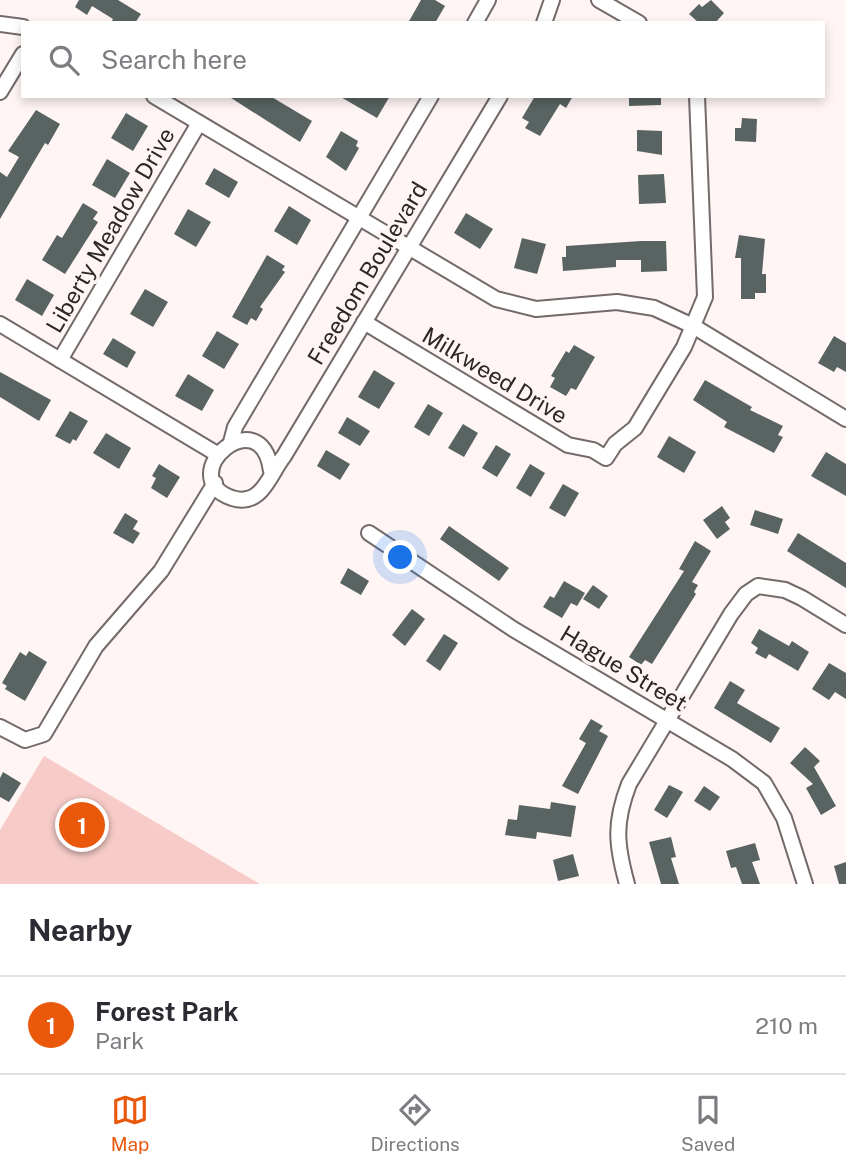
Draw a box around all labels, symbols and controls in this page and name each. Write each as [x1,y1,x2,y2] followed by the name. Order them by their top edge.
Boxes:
[21,21,825,98] search box
[45,41,83,79] icon: search
[101,44,247,75] text: Search here
[40,123,180,337] street label: Liberty Meadow Drive
[302,177,432,369] street label: Freedom Boulevard
[418,321,572,429] street label: Milkweed Drive
[383,540,417,574] your location
[556,620,692,716] street label: Hague Street
[59,799,105,851] pin: 1
[28,912,132,948] text: Nearby
[95,996,238,1027] text: Forest Park
[46,1012,56,1039] text: 1
[755,1012,818,1039] text: 210 m
[95,1027,144,1054] text: Park
[111,1091,149,1155] tab: Map
[370,1091,460,1155] tab: Directions
[681,1091,735,1155] tab: Saved

